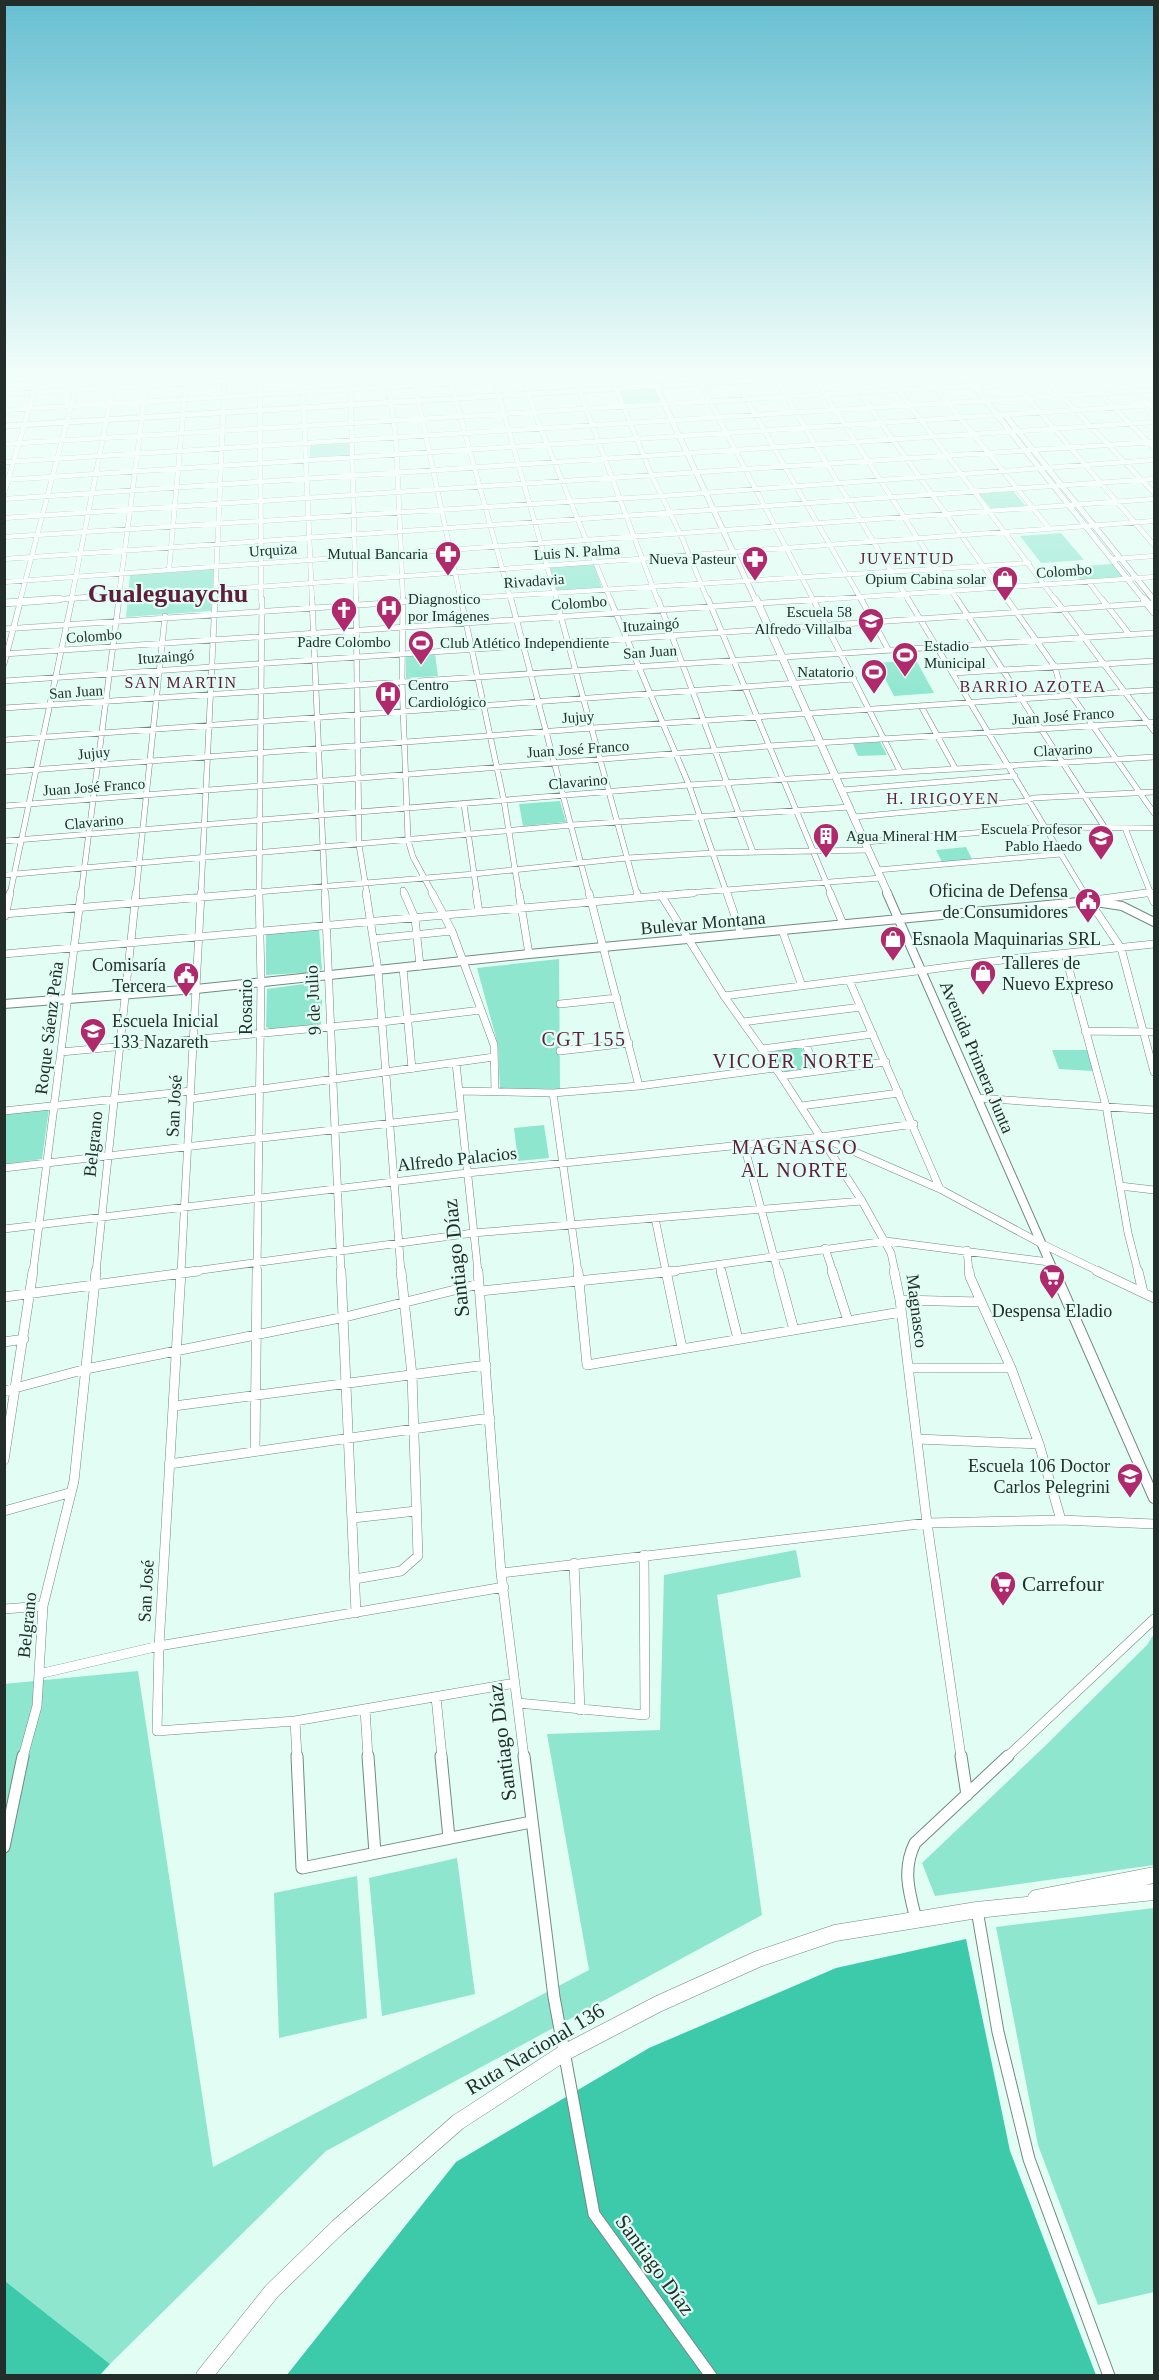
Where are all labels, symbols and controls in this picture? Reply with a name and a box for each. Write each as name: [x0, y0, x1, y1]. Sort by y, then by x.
pharmacy icon: Mutual Bancaria: [433, 539, 463, 577]
street label: Urquiza: [248, 540, 298, 560]
street label: Luis N. Palma: [533, 541, 621, 563]
pharmacy icon: Nueva Pasteur: [740, 544, 770, 582]
place label: Mutual Bancaria: [328, 546, 428, 562]
district label: JUVENTUD: [859, 550, 955, 567]
place label: Nueva Pasteur: [649, 551, 736, 567]
street label: Colombo: [1036, 561, 1092, 581]
shop icon: Opium Cabina solar: [990, 564, 1020, 602]
street label: Rivadavia: [503, 571, 565, 591]
place label: Opium Cabina solar: [865, 571, 986, 587]
district label: Gualeguaychu: [88, 579, 248, 608]
place label: Diagnostico por Imágenes: [408, 591, 489, 624]
hospital icon: Diagnostico por Imágenes: [374, 593, 404, 631]
street label: Colombo: [551, 593, 607, 613]
church icon: Padre Colombo: [329, 595, 359, 633]
place label: Escuela 58 Alfredo Villalba: [754, 604, 852, 637]
school or university icon: Escuela 58 Alfredo Villalba: [856, 606, 886, 644]
street label: Ituzaingó: [622, 615, 680, 635]
street label: Colombo: [66, 626, 122, 646]
sports icon: Club Atlético Independiente: [406, 628, 436, 666]
place label: Padre Colombo: [297, 634, 391, 650]
place label: Club Atlético Independiente: [440, 635, 609, 651]
place label: Estadio Municipal: [924, 638, 986, 671]
sports icon: Estadio Municipal: [890, 640, 920, 678]
street label: San Juan: [623, 642, 678, 662]
street label: Ituzaingó: [137, 647, 195, 667]
sports icon: Natatorio: [859, 657, 889, 695]
place label: Natatorio: [797, 664, 854, 680]
district label: SAN MARTIN: [124, 674, 238, 691]
place label: Centro Cardiológico: [408, 677, 486, 710]
district label: BARRIO AZOTEA: [959, 678, 1107, 695]
hospital icon: Centro Cardiológico: [373, 679, 403, 717]
street label: San Juan: [49, 682, 104, 702]
street label: Juan José Franco: [1011, 704, 1115, 728]
street label: Jujuy: [561, 708, 595, 726]
street label: Juan José Franco: [526, 737, 630, 761]
street label: Clavarino: [1033, 740, 1093, 760]
street label: Jujuy: [77, 744, 111, 762]
street label: Clavarino: [548, 771, 608, 793]
street label: Juan José Franco: [42, 775, 146, 799]
district label: H. IRIGOYEN: [886, 790, 1000, 807]
street label: Clavarino: [64, 811, 124, 833]
building icon: Agua Mineral HM: [811, 821, 841, 859]
place label: Escuela Profesor Pablo Haedo: [981, 821, 1082, 854]
school or university icon: Escuela Profesor Pablo Haedo: [1086, 823, 1116, 861]
place label: Agua Mineral HM: [846, 828, 958, 844]
place label: Oficina de Defensa de Consumidores: [929, 881, 1068, 922]
public building icon: Oficina de Defensa de Consumidores: [1073, 886, 1103, 924]
street label: Bulevar Montana: [640, 908, 766, 938]
shop icon: Esnaola Maquinarias SRL: [878, 924, 908, 962]
place label: Esnaola Maquinarias SRL: [912, 929, 1101, 949]
place label: Talleres de Nuevo Expreso: [1002, 953, 1113, 994]
place label: Comisaría Tercera: [92, 955, 166, 996]
shop icon: Talleres de Nuevo Expreso: [968, 958, 998, 996]
street label: Roque Sáenz Peña: [31, 960, 67, 1096]
public building icon: Comisaría Tercera: [171, 960, 201, 998]
street label: 9 de Julio: [301, 965, 325, 1035]
street label: Avenida Primera Junta: [936, 978, 1018, 1136]
street label: Rosario: [236, 979, 256, 1035]
place label: Escuela Inicial 133 Nazareth: [112, 1011, 218, 1052]
school or university icon: Escuela Inicial 133 Nazareth: [78, 1016, 108, 1054]
district label: CGT 155: [541, 1028, 627, 1050]
district label: VICOER NORTE: [713, 1050, 875, 1072]
street label: San José: [162, 1074, 186, 1138]
street label: Belgrano: [80, 1110, 106, 1178]
district label: MAGNASCO AL NORTE: [732, 1136, 858, 1181]
street label: Alfredo Palacios: [396, 1143, 518, 1175]
street label: Santiago Díaz: [438, 1198, 474, 1318]
supermarket icon: Despensa Eladio: [1037, 1262, 1067, 1300]
street label: Magnasco: [903, 1273, 931, 1349]
place label: Despensa Eladio: [992, 1301, 1112, 1321]
place label: Escuela 106 Doctor Carlos Pelegrini: [968, 1456, 1110, 1497]
school or university icon: Escuela 106 Doctor Carlos Pelegrini: [1115, 1461, 1145, 1499]
street label: San José: [134, 1559, 158, 1623]
supermarket icon: Carrefour: [988, 1569, 1018, 1607]
place label: Carrefour: [1022, 1572, 1104, 1596]
street label: Belgrano: [14, 1591, 40, 1659]
street label: Santiago Díaz: [483, 1682, 521, 1802]
street label: Ruta Nacional 136: [461, 1998, 609, 2100]
street label: Santiago Díaz: [610, 2210, 700, 2320]

